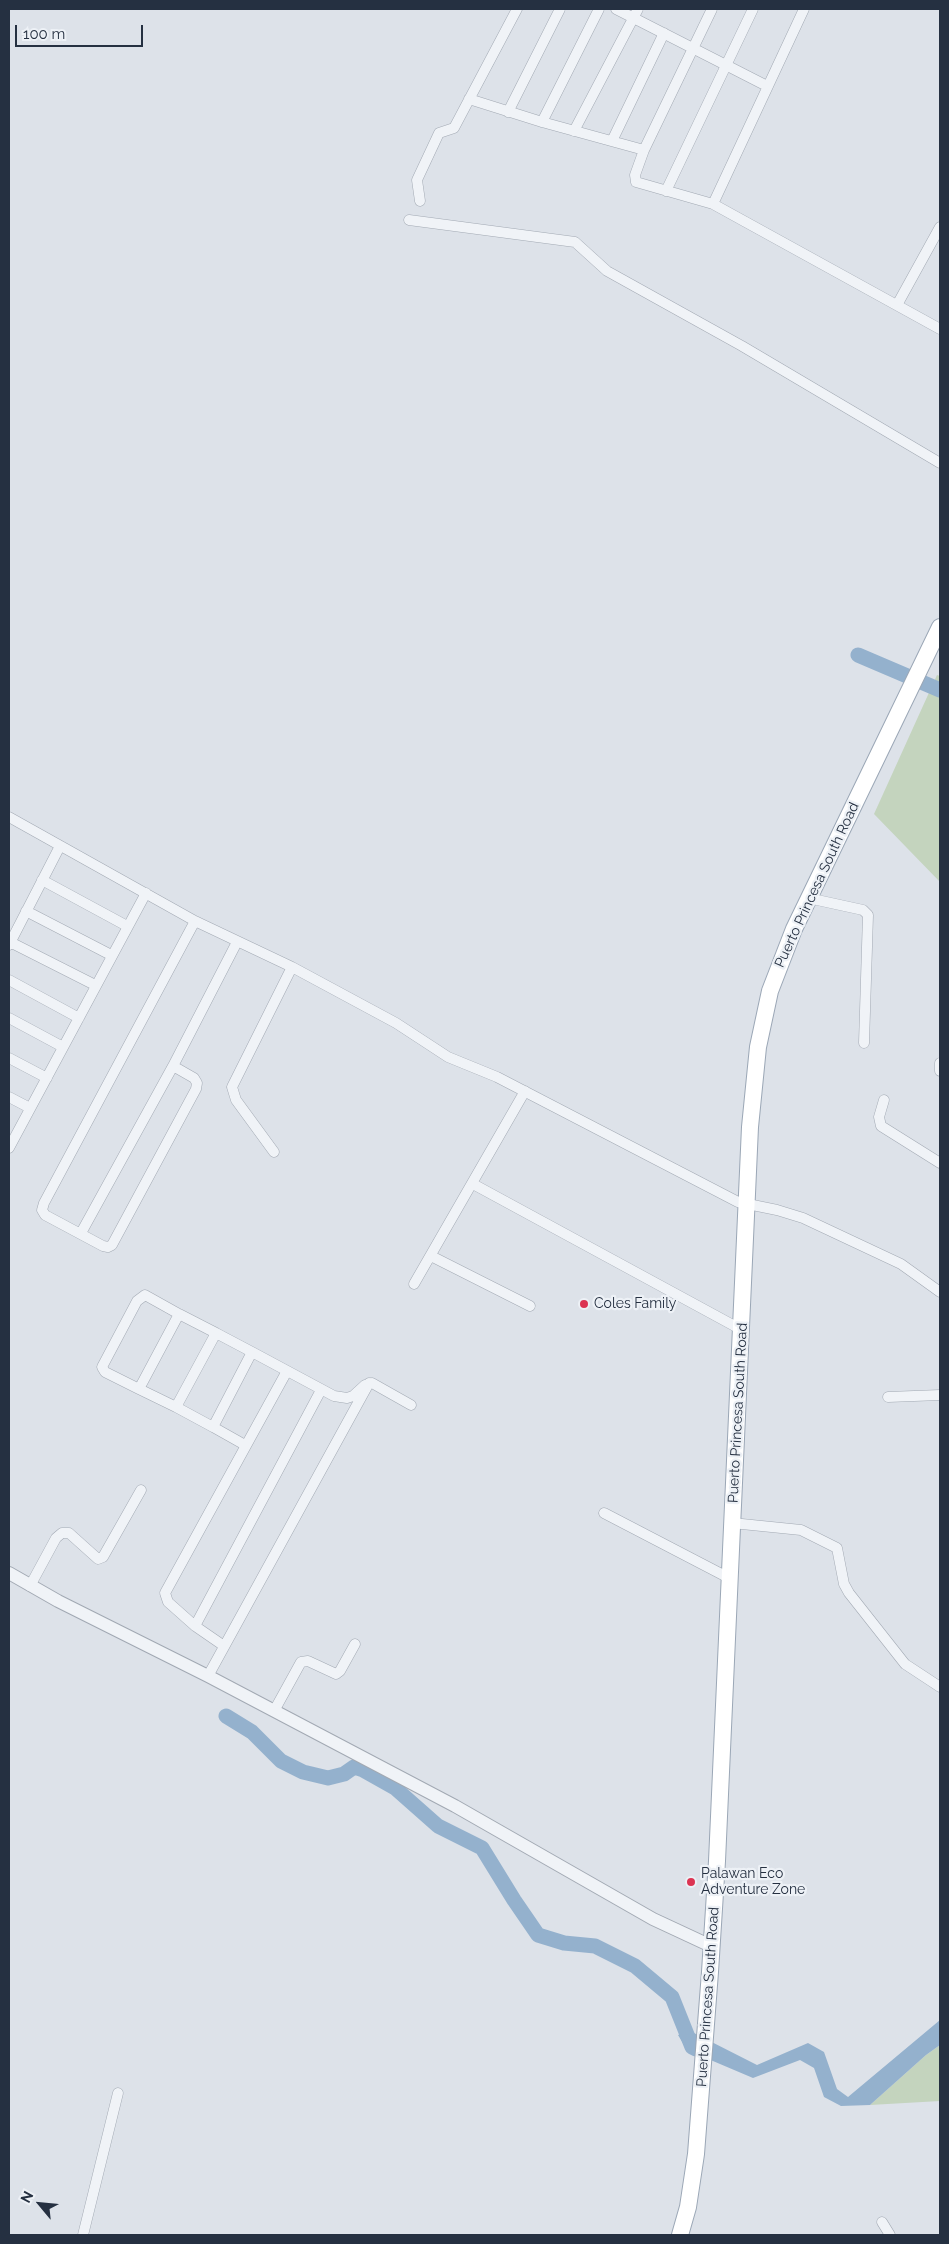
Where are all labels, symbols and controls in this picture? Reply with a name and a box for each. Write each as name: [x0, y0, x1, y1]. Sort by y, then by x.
scale bar: [18, 15, 145, 47]
text: 100 m: [23, 25, 65, 43]
street label: Puerto Princesa South Road: [771, 800, 863, 970]
place label: Coles Family: [594, 1296, 676, 1312]
marker: Coles Family: [578, 1298, 590, 1310]
street label: Puerto Princesa South Road: [725, 1322, 751, 1504]
place label: Palawan Eco Adventure Zone: [701, 1866, 805, 1898]
marker: Palawan Eco Adventure Zone: [685, 1876, 697, 1888]
street label: Puerto Princesa South Road: [693, 1906, 723, 2088]
north arrow: [15, 2179, 65, 2229]
text: N: [17, 2188, 36, 2205]

